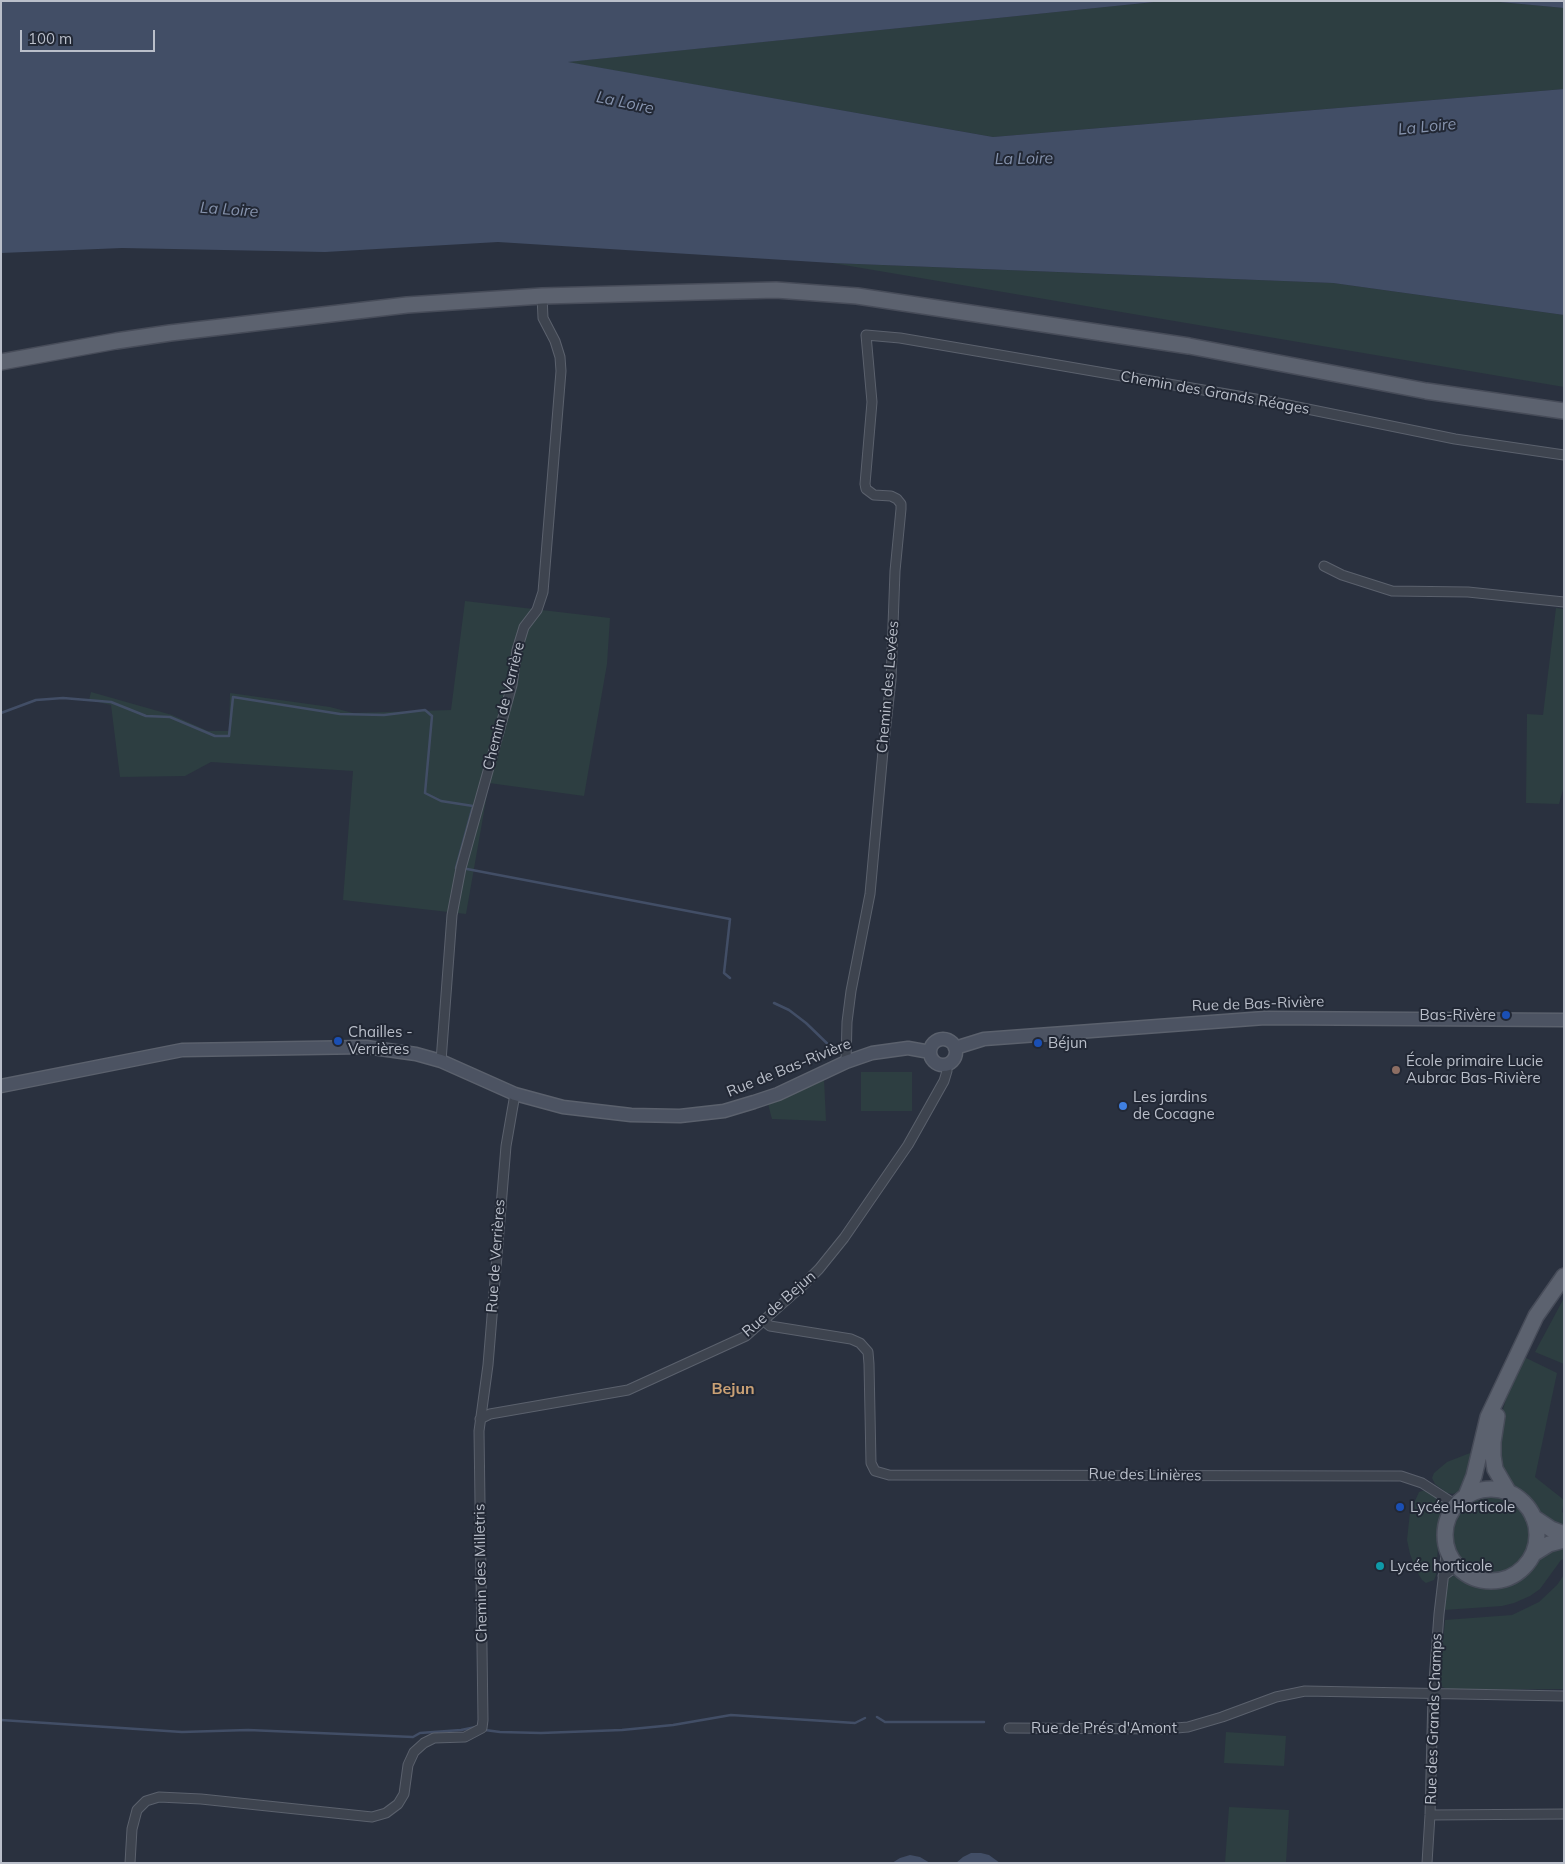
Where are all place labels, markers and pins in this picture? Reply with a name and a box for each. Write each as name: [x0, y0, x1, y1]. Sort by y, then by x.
place label: Bas-Rivère: [1419, 1006, 1496, 1024]
marker: Bas-Rivère: [1500, 1009, 1512, 1021]
place label: Chailles - Verrières: [348, 1023, 413, 1058]
place label: Béjun: [1048, 1034, 1087, 1052]
marker: Chailles - Verrières: [332, 1035, 344, 1047]
marker: Béjun: [1032, 1037, 1044, 1049]
place label: École primaire Lucie Aubrac Bas-Rivière: [1406, 1052, 1543, 1087]
marker: École primaire Lucie Aubrac Bas-Rivière: [1390, 1064, 1402, 1076]
place label: Les jardins de Cocagne: [1133, 1088, 1215, 1123]
marker: Les jardins de Cocagne: [1117, 1100, 1129, 1112]
place label: Lycée Horticole: [1410, 1498, 1515, 1516]
marker: Lycée Horticole: [1394, 1501, 1406, 1513]
place label: Lycée horticole: [1390, 1557, 1492, 1575]
marker: Lycée horticole: [1374, 1560, 1386, 1572]

